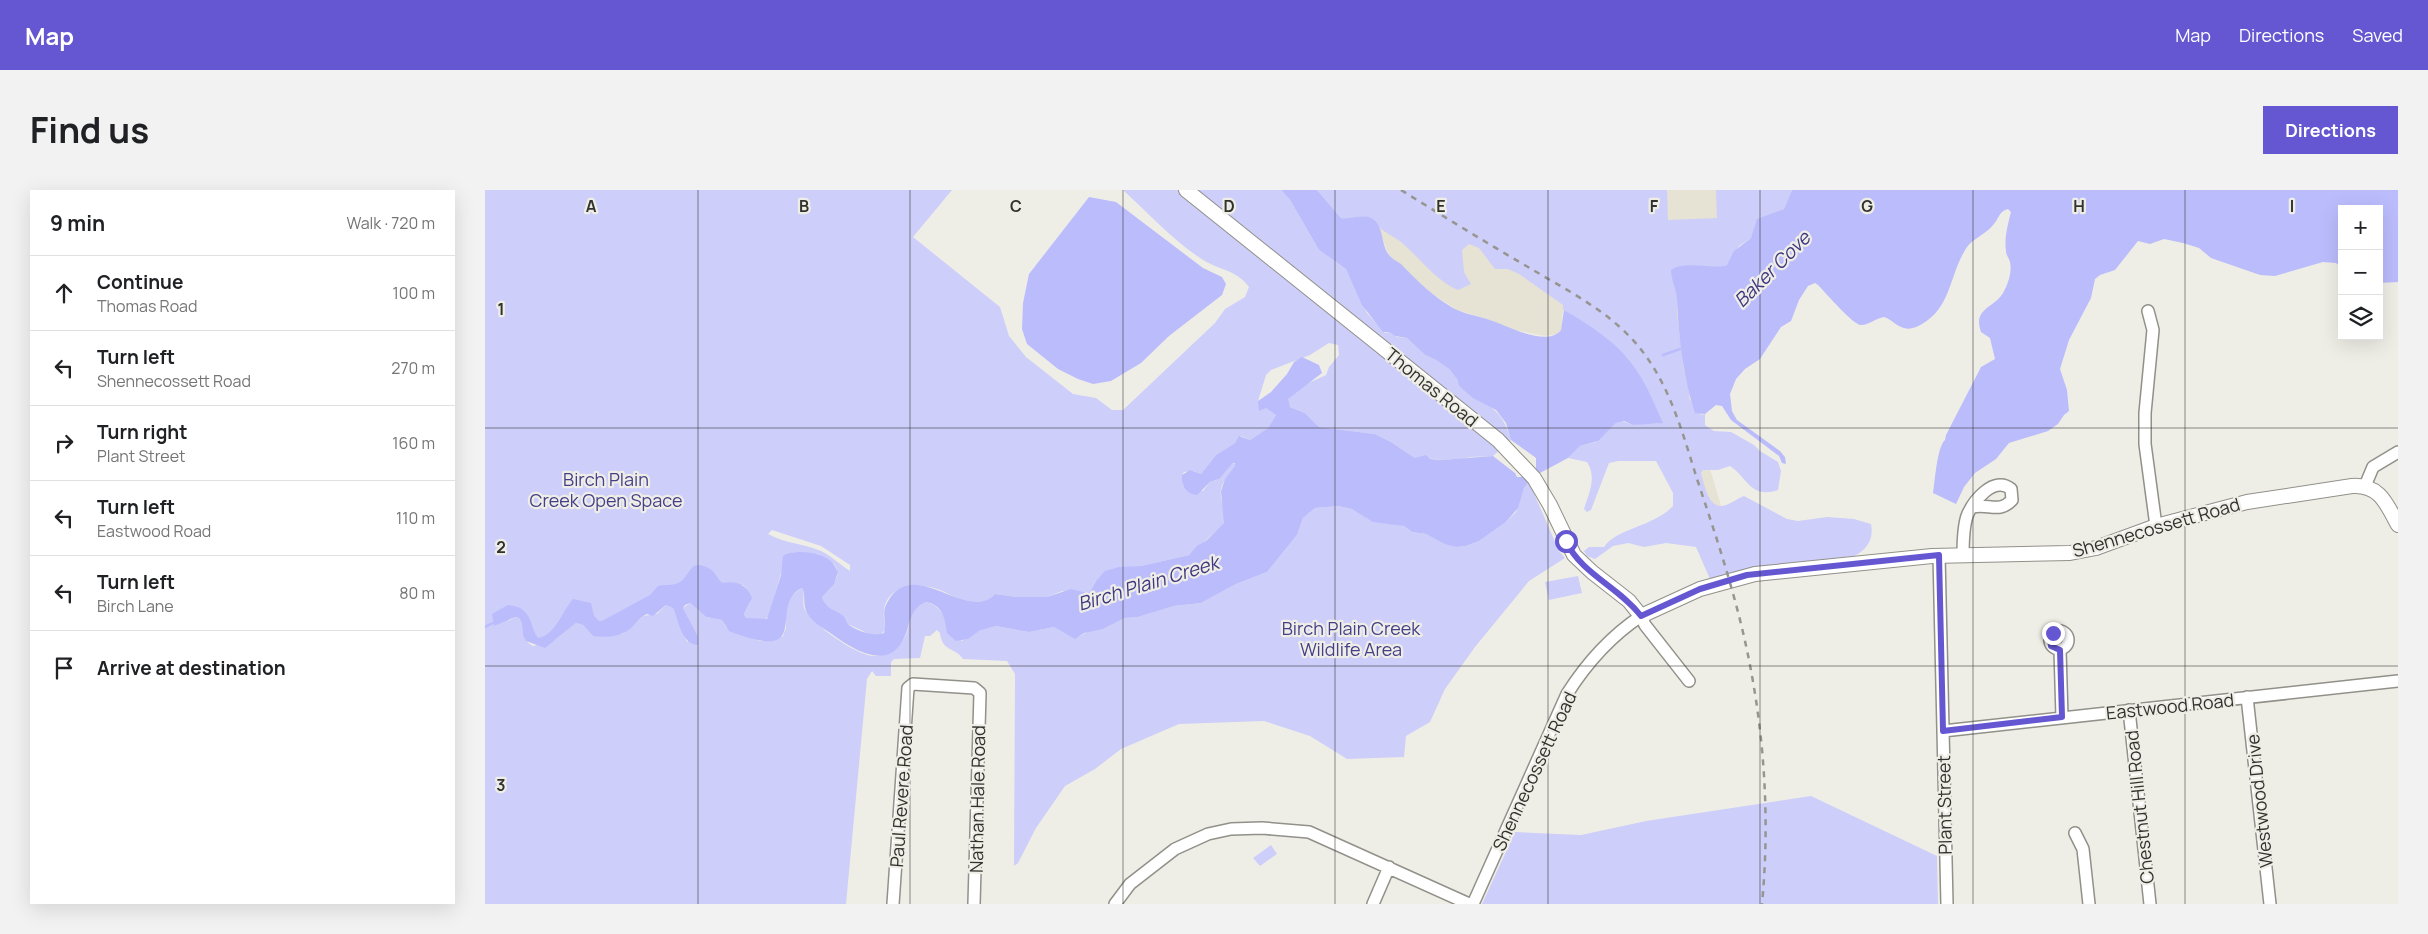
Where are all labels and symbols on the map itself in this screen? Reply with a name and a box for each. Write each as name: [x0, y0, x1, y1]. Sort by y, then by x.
text: A: [586, 195, 597, 217]
text: B: [799, 195, 809, 217]
text: C: [1010, 195, 1022, 217]
text: D: [1223, 195, 1235, 217]
text: E: [1436, 195, 1446, 217]
text: F: [1650, 195, 1659, 217]
text: G: [1861, 195, 1873, 217]
text: H: [2073, 195, 2085, 217]
text: I: [2290, 195, 2294, 217]
water label: Baker Cove: [1728, 224, 1817, 313]
text: 1: [497, 298, 505, 320]
street label: Thomas Road: [1381, 342, 1483, 432]
park label: Birch Plain Creek Open Space: [530, 467, 682, 512]
street label: Shennecossett Road: [2069, 492, 2243, 562]
route start: [1555, 530, 1578, 553]
text: 2: [496, 536, 506, 558]
water label: Birch Plain Creek: [1074, 548, 1224, 617]
park label: Birch Plain Creek Wildlife Area: [1282, 616, 1421, 661]
route end: [2042, 622, 2065, 645]
street label: Shennecossett Road: [1487, 687, 1581, 855]
street label: Eastwood Road: [2105, 687, 2235, 725]
street label: Paul Revere Road: [884, 724, 918, 868]
street label: Nathan Hale Road: [964, 725, 990, 873]
street label: Chestnut Hill Road: [2119, 729, 2159, 885]
street label: Westwood Drive: [2240, 733, 2278, 869]
street label: Plant Street: [1931, 755, 1957, 855]
text: 3: [496, 774, 506, 796]

